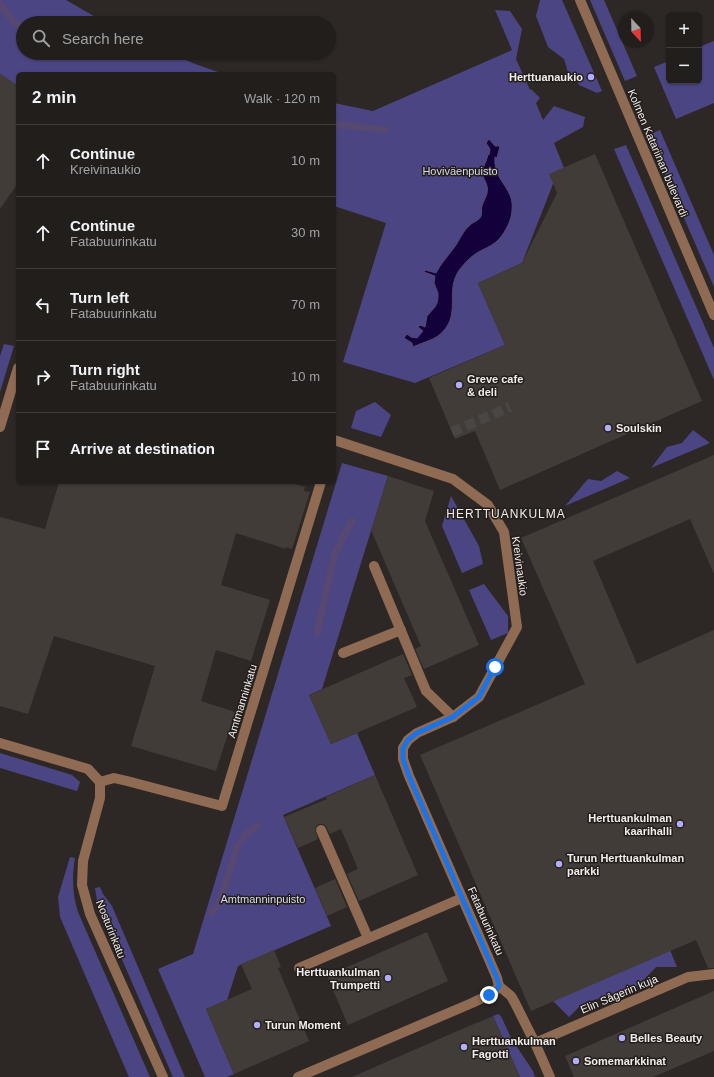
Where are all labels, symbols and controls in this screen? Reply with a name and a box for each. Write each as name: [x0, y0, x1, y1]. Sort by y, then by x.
north arrow: [618, 12, 654, 48]
map controls: [666, 12, 702, 84]
button: +: [666, 12, 702, 48]
search box: [16, 16, 336, 60]
icon: search: [30, 27, 52, 49]
text: Search here: [62, 30, 144, 47]
button: −: [666, 48, 702, 84]
place label: Herttuanaukio: [509, 71, 583, 83]
marker: Herttuanaukio: [586, 72, 596, 82]
street label: Kolmen Katariinan bulevardi: [626, 87, 690, 219]
text: 2 min: [32, 88, 76, 107]
text: Walk · 120 m: [244, 91, 320, 106]
text: Continue: [70, 145, 135, 162]
icon: ahead: [32, 150, 54, 172]
text: 10 m: [291, 153, 320, 168]
text: Kreivinaukio: [70, 162, 141, 177]
park label: Hoviväenpuisto: [422, 165, 498, 177]
text: Continue: [70, 217, 135, 234]
icon: ahead: [32, 222, 54, 244]
text: 30 m: [291, 225, 320, 240]
text: Fatabuurinkatu: [70, 234, 157, 249]
text: Turn left: [70, 289, 129, 306]
icon: left: [32, 294, 54, 316]
text: 70 m: [291, 297, 320, 312]
text: Fatabuurinkatu: [70, 306, 157, 321]
text: Turn right: [70, 361, 140, 378]
icon: right: [32, 366, 54, 388]
text: 10 m: [291, 369, 320, 384]
place label: Greve cafe & deli: [467, 373, 523, 398]
text: Fatabuurinkatu: [70, 378, 157, 393]
marker: Greve cafe & deli: [454, 380, 464, 390]
place label: Soulskin: [616, 422, 662, 434]
marker: Soulskin: [603, 423, 613, 433]
icon: arrive: [32, 438, 54, 460]
text: Arrive at destination: [70, 440, 215, 457]
district label: HERTTUANKULMA: [446, 507, 566, 521]
street label: Kreivinaukio: [510, 535, 530, 597]
route start: [486, 658, 504, 676]
street label: Amtmanninkatu: [225, 663, 259, 739]
place label: Herttuankulman kaarihalli: [588, 812, 672, 837]
marker: Herttuankulman kaarihalli: [675, 819, 685, 829]
place label: Turun Herttuankulman parkki: [567, 852, 684, 877]
marker: Turun Herttuankulman parkki: [554, 859, 564, 869]
street label: Fatabuurinkatu: [466, 885, 506, 957]
park label: Amtmanninpuisto: [221, 893, 306, 905]
street label: Nosturinkatu: [94, 898, 128, 960]
place label: Herttuankulman Trumpetti: [296, 966, 380, 991]
street label: Elin Sågerin kuja: [579, 972, 660, 1016]
marker: Herttuankulman Trumpetti: [383, 973, 393, 983]
route end: [480, 986, 498, 1004]
place label: Turun Moment: [265, 1019, 341, 1031]
marker: Turun Moment: [252, 1020, 262, 1030]
place label: Belles Beauty: [630, 1032, 703, 1044]
marker: Belles Beauty: [617, 1033, 627, 1043]
place label: Herttuankulman Fagotti: [472, 1035, 556, 1060]
marker: Herttuankulman Fagotti: [459, 1042, 469, 1052]
place label: Somemarkkinat: [584, 1055, 666, 1067]
marker: Somemarkkinat: [571, 1056, 581, 1066]

